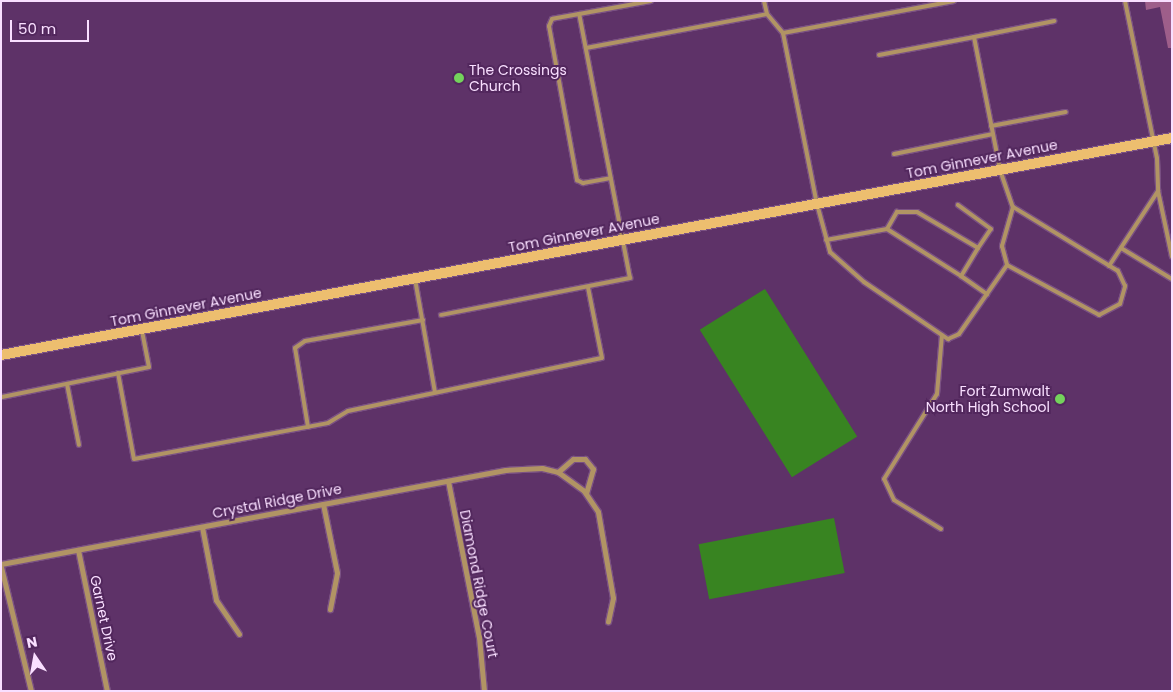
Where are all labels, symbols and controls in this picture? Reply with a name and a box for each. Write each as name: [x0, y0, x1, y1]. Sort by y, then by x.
scale bar: [12, 10, 91, 42]
text: 50 m: [18, 18, 56, 39]
place label: The Crossings Church: [469, 62, 567, 94]
marker: The Crossings Church: [453, 72, 465, 84]
street label: Tom Ginnever Avenue: [905, 136, 1059, 182]
street label: Tom Ginnever Avenue: [507, 210, 661, 256]
street label: Tom Ginnever Avenue: [109, 284, 263, 330]
place label: Fort Zumwalt North High School: [926, 383, 1050, 416]
marker: Fort Zumwalt North High School: [1054, 393, 1066, 405]
street label: Crystal Ridge Drive: [211, 480, 343, 522]
street label: Diamond Ridge Court: [456, 508, 502, 660]
street label: Garnet Drive: [87, 574, 121, 662]
text: N: [25, 631, 39, 653]
north arrow: [10, 632, 60, 682]

